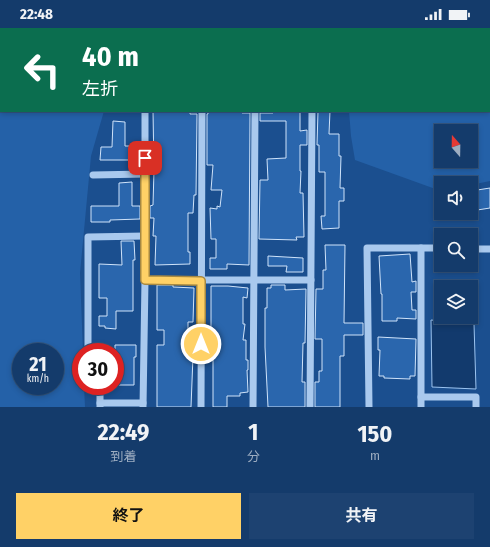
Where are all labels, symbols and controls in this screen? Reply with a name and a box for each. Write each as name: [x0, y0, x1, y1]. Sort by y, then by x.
text: 22:48: [20, 5, 53, 23]
text: 40 m: [82, 40, 139, 73]
icon: left: [16, 44, 68, 96]
text: 左折: [82, 78, 118, 100]
north arrow: [434, 124, 478, 168]
map controls: [434, 124, 478, 324]
pin: [128, 141, 162, 175]
icon: arrive: [134, 147, 156, 169]
button: sound: [434, 176, 478, 220]
button: search: [434, 228, 478, 272]
button: layers: [434, 280, 478, 324]
position arrow: [180, 323, 222, 365]
speed limit sign: 30: [72, 343, 124, 395]
text: 21: [29, 352, 47, 376]
text: km/h: [27, 373, 49, 385]
text: 22:49: [98, 418, 149, 446]
text: 1: [248, 418, 259, 446]
text: 150: [357, 420, 392, 448]
text: m: [370, 448, 380, 463]
text: 到着: [110, 449, 136, 464]
text: 分: [247, 449, 260, 464]
button: 終了: [16, 493, 241, 539]
button: 共有: [249, 493, 474, 539]

